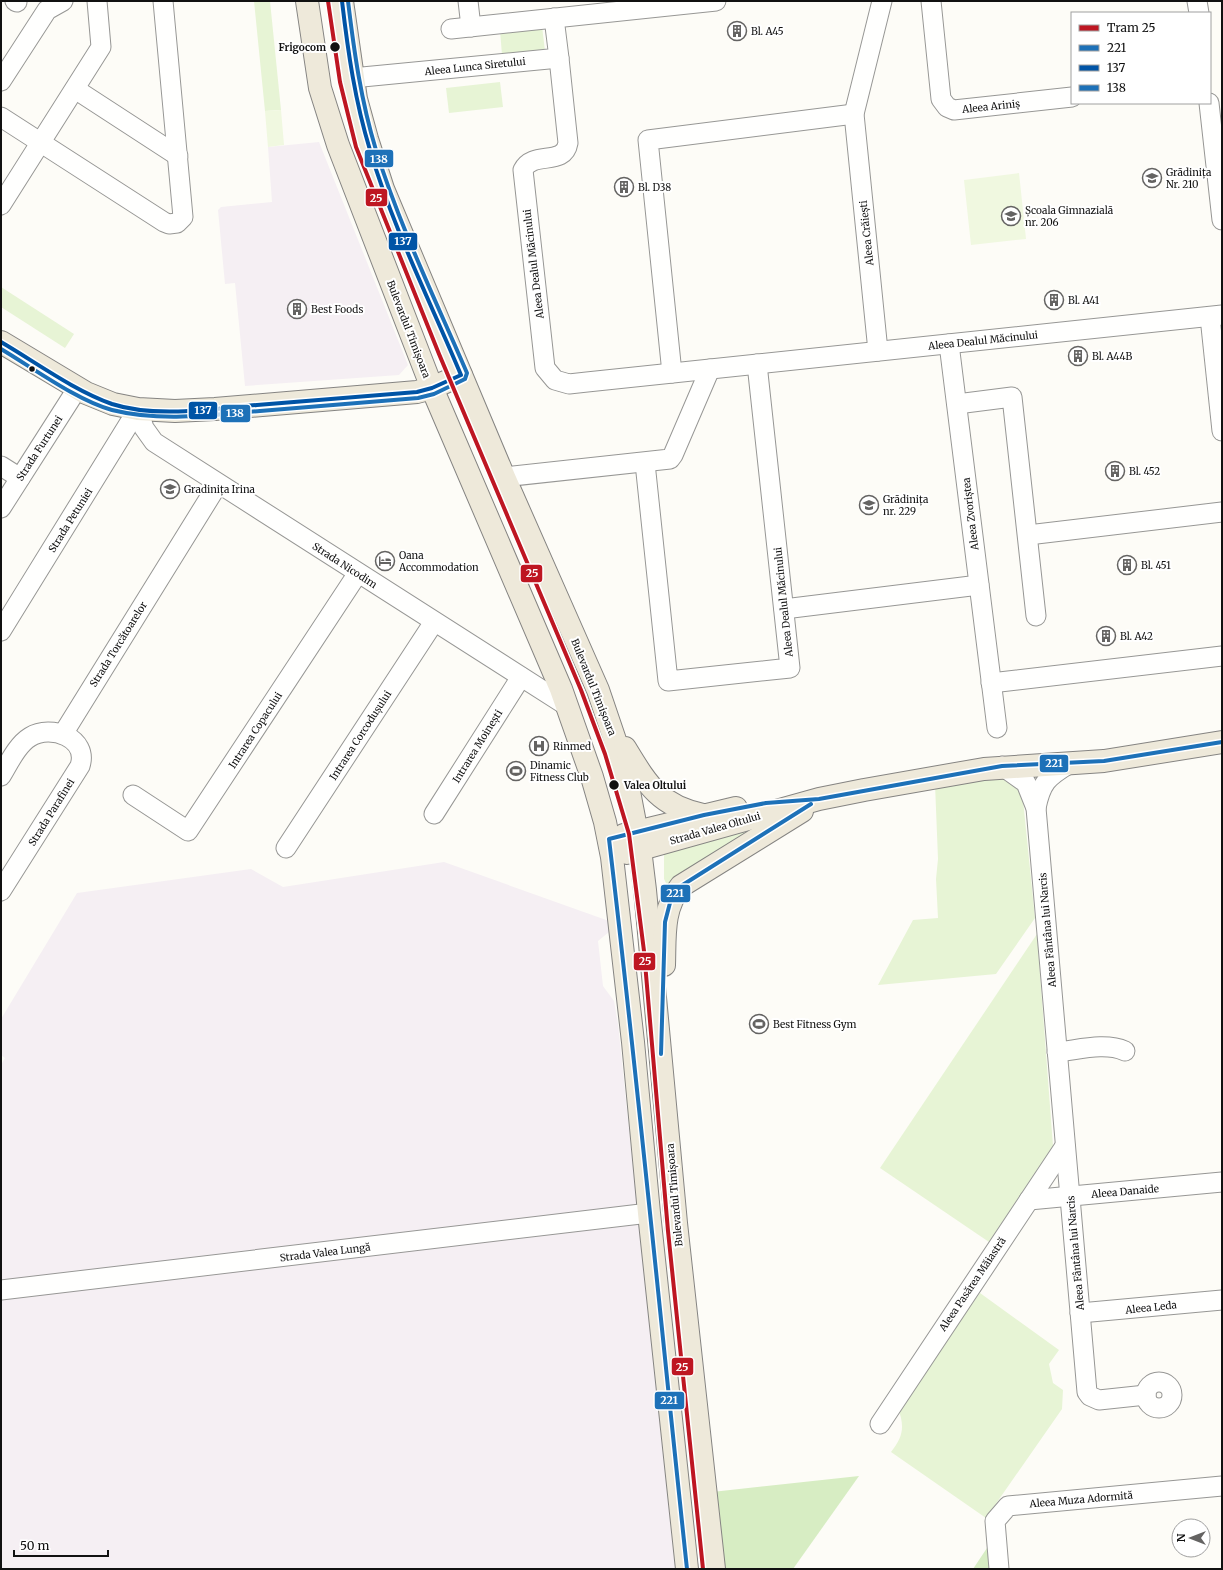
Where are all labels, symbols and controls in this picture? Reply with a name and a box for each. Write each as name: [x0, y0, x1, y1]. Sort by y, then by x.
legend: [1071, 12, 1211, 104]
building icon: Bl. A45: [726, 20, 748, 42]
text: Tram 25: [1107, 20, 1155, 35]
place label: Bl. A45: [751, 25, 784, 38]
marker: Frigocom: [328, 40, 342, 54]
text: 221: [1107, 40, 1127, 55]
place label: Frigocom: [279, 41, 326, 54]
street label: Aleea Lunca Siretului: [423, 55, 526, 78]
text: 137: [1107, 60, 1126, 75]
text: 138: [1107, 80, 1126, 95]
street label: Aleea Ariniș: [960, 97, 1021, 116]
line badge: 138: [364, 149, 394, 168]
text: 138: [370, 152, 388, 166]
place label: Grădinița Nr. 210: [1166, 166, 1212, 191]
school or university icon: Grădinița Nr. 210: [1141, 167, 1163, 189]
building icon: Bl. D38: [613, 176, 635, 198]
place label: Bl. D38: [638, 181, 671, 194]
line badge: 25: [365, 188, 388, 207]
text: 25: [370, 191, 382, 205]
street label: Aleea Crăiești: [857, 200, 876, 267]
place label: Școala Gimnazială nr. 206: [1025, 204, 1114, 229]
school or university icon: Școala Gimnazială nr. 206: [1000, 205, 1022, 227]
street label: Aleea Dealul Măcinului: [520, 208, 547, 321]
line badge: 137: [388, 232, 418, 251]
text: 137: [394, 234, 412, 248]
street label: Bulevardul Timișoara: [384, 278, 433, 380]
building icon: Bl. A41: [1043, 289, 1065, 311]
place label: Bl. A41: [1068, 294, 1100, 307]
building icon: Best Foods: [286, 298, 308, 320]
place label: Best Foods: [311, 303, 363, 316]
street label: Aleea Dealul Măcinului: [926, 328, 1039, 353]
building icon: Bl. A44B: [1067, 345, 1089, 367]
place label: Bl. A44B: [1092, 350, 1132, 363]
unlabelled marker: [27, 364, 37, 374]
line badge: 137: [188, 401, 218, 420]
text: 137: [194, 403, 212, 417]
line badge: 138: [220, 404, 251, 423]
text: 138: [226, 406, 244, 420]
street label: Strada Furtunei: [13, 413, 65, 483]
building icon: Bl. 452: [1104, 460, 1126, 482]
place label: Bl. 452: [1129, 465, 1160, 478]
street label: Aleea Zvoriștea: [960, 476, 982, 552]
school or university icon: Gradinița Irina: [159, 478, 181, 500]
place label: Gradinița Irina: [184, 483, 256, 496]
street label: Strada Petuniei: [45, 486, 95, 555]
place label: Grădinița nr. 229: [883, 493, 929, 518]
school or university icon: Grădinița nr. 229: [858, 494, 880, 516]
street label: Strada Nicodim: [310, 540, 380, 591]
street label: Aleea Dealul Măcinului: [771, 546, 796, 659]
place label: Oana Accommodation: [398, 549, 479, 574]
hotel icon: Oana Accommodation: [374, 550, 396, 572]
building icon: Bl. 451: [1116, 554, 1138, 576]
place label: Bl. 451: [1141, 559, 1171, 572]
line badge: 25: [520, 564, 543, 583]
text: 25: [526, 566, 538, 580]
street label: Strada Torcătoarelor: [87, 599, 150, 689]
building icon: Bl. A42: [1095, 625, 1117, 647]
place label: Bl. A42: [1120, 630, 1153, 643]
street label: Bulevardul Timișoara: [568, 637, 619, 738]
street label: Intrarea Corcodușului: [327, 688, 394, 783]
street label: Intrarea Copacului: [226, 690, 285, 771]
street label: Intrarea Moinești: [450, 707, 505, 785]
hospital icon: Rinmed: [528, 735, 550, 757]
place label: Rinmed: [553, 740, 591, 753]
line badge: 221: [1039, 754, 1069, 773]
text: 221: [1045, 756, 1063, 770]
place label: Dinamic Fitness Club: [530, 759, 589, 784]
sports icon: Dinamic Fitness Club: [505, 760, 527, 782]
street label: Strada Parafinei: [25, 776, 77, 848]
marker: Valea Oltului: [607, 778, 621, 792]
place label: Valea Oltului: [623, 779, 687, 792]
street label: Strada Valea Oltului: [668, 809, 762, 848]
street label: Aleea Fântâna lui Narcis: [1036, 872, 1059, 989]
line badge: 221: [660, 884, 691, 903]
text: 221: [666, 886, 684, 900]
line badge: 25: [633, 952, 656, 971]
text: 25: [639, 954, 651, 968]
sports icon: Best Fitness Gym: [748, 1013, 770, 1035]
place label: Best Fitness Gym: [773, 1018, 857, 1031]
street label: Bulevardul Timișoara: [663, 1142, 685, 1247]
street label: Aleea Danaide: [1090, 1182, 1160, 1201]
street label: Aleea Fântâna lui Narcis: [1064, 1195, 1087, 1312]
street label: Aleea Pasărea Măiastră: [936, 1234, 1009, 1335]
street label: Strada Valea Lungă: [279, 1240, 372, 1265]
street label: Aleea Leda: [1124, 1298, 1178, 1317]
line badge: 25: [671, 1357, 694, 1376]
text: 25: [676, 1360, 688, 1374]
line badge: 221: [654, 1391, 685, 1410]
text: 221: [660, 1393, 678, 1407]
street label: Aleea Muza Adormită: [1028, 1488, 1134, 1511]
north arrow: [1171, 1518, 1211, 1558]
scale bar: [14, 1532, 108, 1558]
text: N: [1174, 1533, 1188, 1542]
text: 50 m: [20, 1538, 49, 1553]

